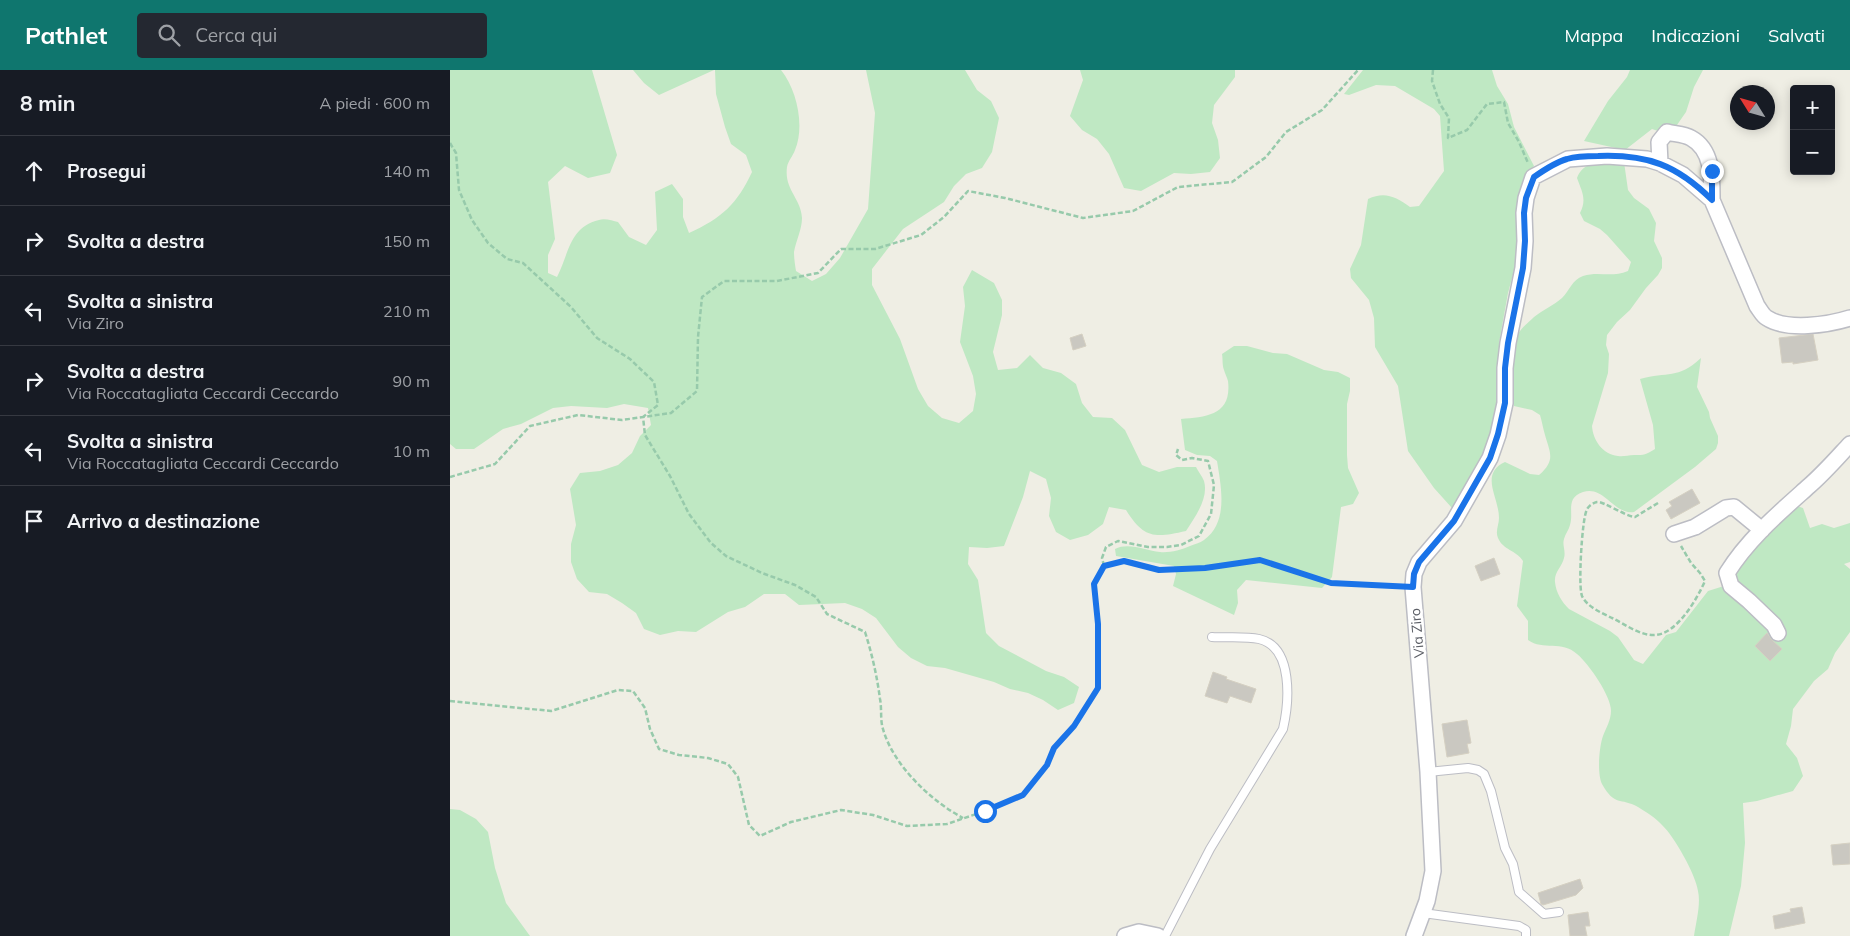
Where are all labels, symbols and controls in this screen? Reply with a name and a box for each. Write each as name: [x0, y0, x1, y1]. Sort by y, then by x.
search box: [137, 13, 487, 58]
text: Pathlet: [25, 20, 107, 50]
icon: search: [155, 21, 183, 49]
text: Cerca qui: [195, 23, 277, 47]
text: Mappa: [1565, 24, 1623, 47]
text: Indicazioni: [1651, 24, 1740, 47]
text: Salvati: [1768, 24, 1825, 47]
north arrow: [1730, 85, 1775, 130]
map controls: [1790, 85, 1835, 175]
button: +: [1790, 85, 1835, 130]
text: 8 min: [20, 90, 75, 116]
text: A piedi · 600 m: [319, 93, 430, 113]
button: −: [1790, 130, 1835, 175]
icon: ahead: [20, 157, 48, 185]
text: Prosegui: [67, 159, 146, 183]
route end: [1701, 160, 1724, 183]
text: 140 m: [383, 161, 430, 181]
icon: right: [20, 227, 48, 255]
text: Svolta a destra: [67, 229, 205, 253]
text: 150 m: [383, 231, 430, 251]
text: Svolta a sinistra: [67, 289, 213, 313]
icon: left: [20, 297, 48, 325]
text: 210 m: [383, 301, 430, 321]
text: Via Ziro: [67, 313, 124, 333]
text: Svolta a destra: [67, 359, 205, 383]
icon: right: [20, 367, 48, 395]
text: 90 m: [393, 371, 430, 391]
text: Via Roccatagliata Ceccardi Ceccardo: [67, 383, 339, 403]
text: Svolta a sinistra: [67, 429, 213, 453]
icon: left: [20, 437, 48, 465]
text: 10 m: [393, 441, 430, 461]
text: Via Roccatagliata Ceccardi Ceccardo: [67, 453, 339, 473]
icon: arrive: [20, 507, 48, 535]
text: Arrivo a destinazione: [67, 509, 260, 533]
street label: Via Ziro: [1406, 607, 1428, 659]
route start: [974, 800, 997, 823]

